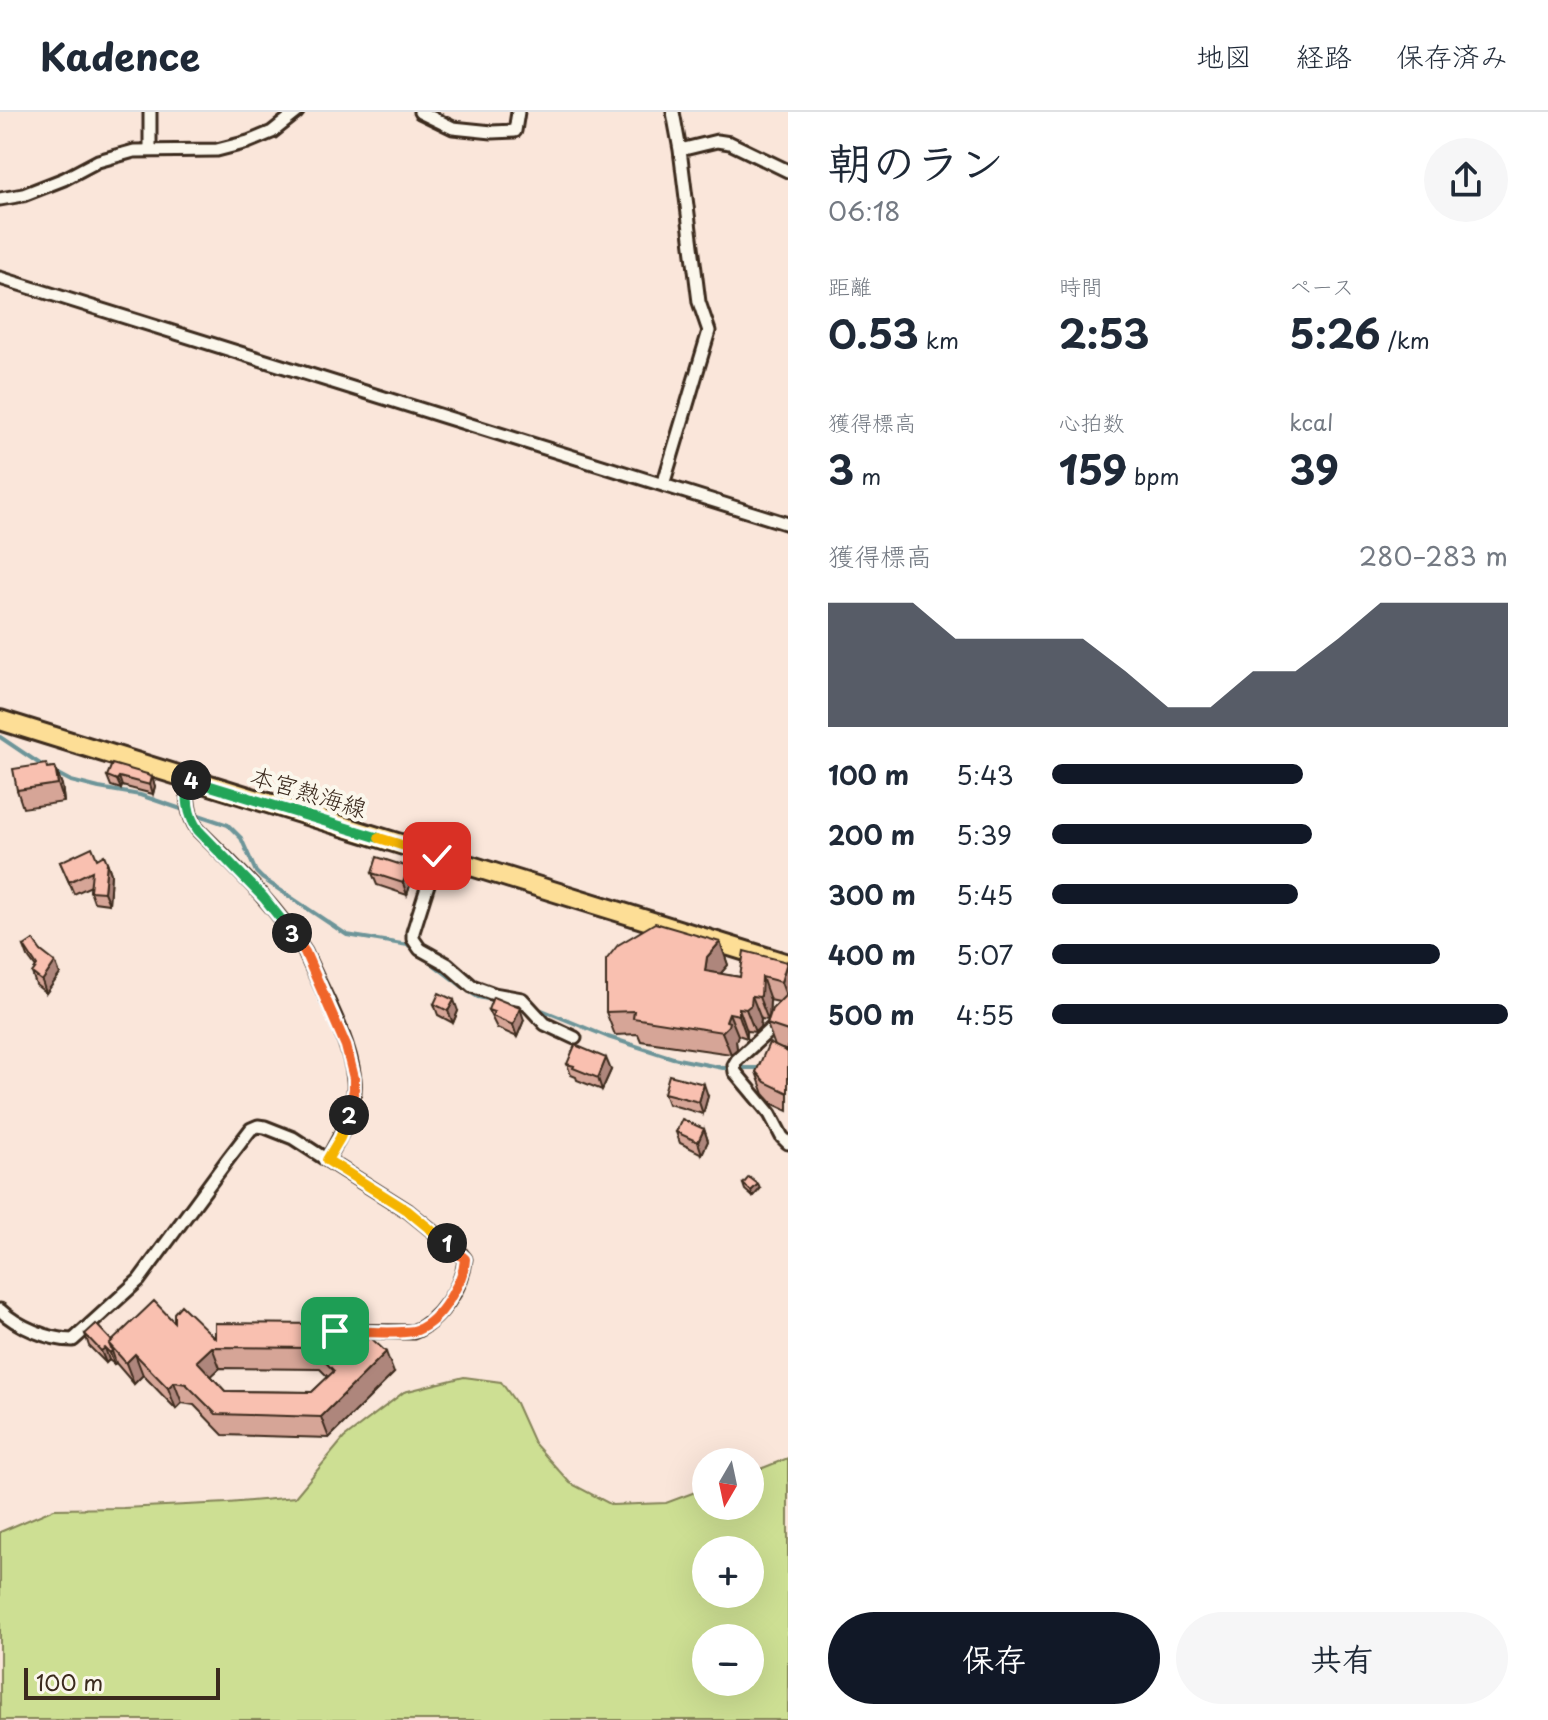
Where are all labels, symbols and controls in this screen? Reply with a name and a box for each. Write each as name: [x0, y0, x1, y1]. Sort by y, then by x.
text: Kadence: [40, 27, 200, 84]
text: 地図: [1196, 34, 1252, 77]
text: 経路: [1296, 34, 1352, 77]
text: 保存済み: [1396, 34, 1508, 77]
text: 朝のラン: [828, 128, 1004, 194]
button: share: [1424, 138, 1508, 222]
text: 06:18: [828, 191, 901, 230]
text: 距離: [828, 269, 872, 302]
text: 時間: [1059, 269, 1103, 302]
text: ペース: [1289, 269, 1354, 302]
text: 0.53: [828, 302, 919, 363]
text: 2:53: [1059, 302, 1149, 363]
text: 5:26: [1289, 302, 1381, 363]
text: km: [919, 323, 959, 356]
text: /km: [1381, 323, 1430, 356]
text: 獲得標高: [828, 405, 916, 438]
text: 心拍数: [1059, 405, 1125, 438]
text: kcal: [1289, 405, 1333, 438]
text: 3: [828, 438, 854, 499]
text: 159: [1059, 438, 1127, 499]
text: 39: [1289, 438, 1339, 499]
text: m: [854, 459, 881, 492]
text: bpm: [1127, 459, 1180, 492]
text: 獲得標高: [828, 536, 932, 575]
text: 280–283 m: [1359, 536, 1508, 575]
text: 100 m: [828, 755, 909, 794]
text: 5:43: [956, 755, 1014, 794]
street label: 本宮熱海線: [246, 756, 372, 826]
pin: 4: [171, 760, 211, 800]
text: 4: [184, 763, 198, 796]
text: 200 m: [828, 815, 915, 854]
text: 5:39: [956, 815, 1012, 854]
pin: [403, 822, 471, 890]
icon: check: [415, 834, 459, 878]
text: 300 m: [828, 875, 916, 914]
text: 5:45: [956, 875, 1013, 914]
pin: 3: [272, 913, 312, 953]
text: 3: [285, 916, 299, 949]
text: 400 m: [828, 935, 916, 974]
text: 5:07: [956, 935, 1013, 974]
text: 500 m: [828, 995, 914, 1034]
text: 4:55: [956, 995, 1014, 1034]
pin: 2: [329, 1095, 369, 1135]
text: 2: [341, 1098, 357, 1131]
pin: 1: [427, 1223, 467, 1263]
text: 1: [442, 1226, 452, 1259]
pin: [301, 1297, 369, 1365]
icon: arrive: [313, 1309, 357, 1353]
north arrow: [692, 1448, 764, 1520]
map controls: [692, 1448, 764, 1696]
button: +: [692, 1536, 764, 1608]
button: 保存: [828, 1612, 1160, 1704]
button: 共有: [1176, 1612, 1508, 1704]
button: −: [692, 1624, 764, 1696]
scale bar: [24, 1664, 220, 1700]
text: 100 m: [36, 1665, 103, 1698]

